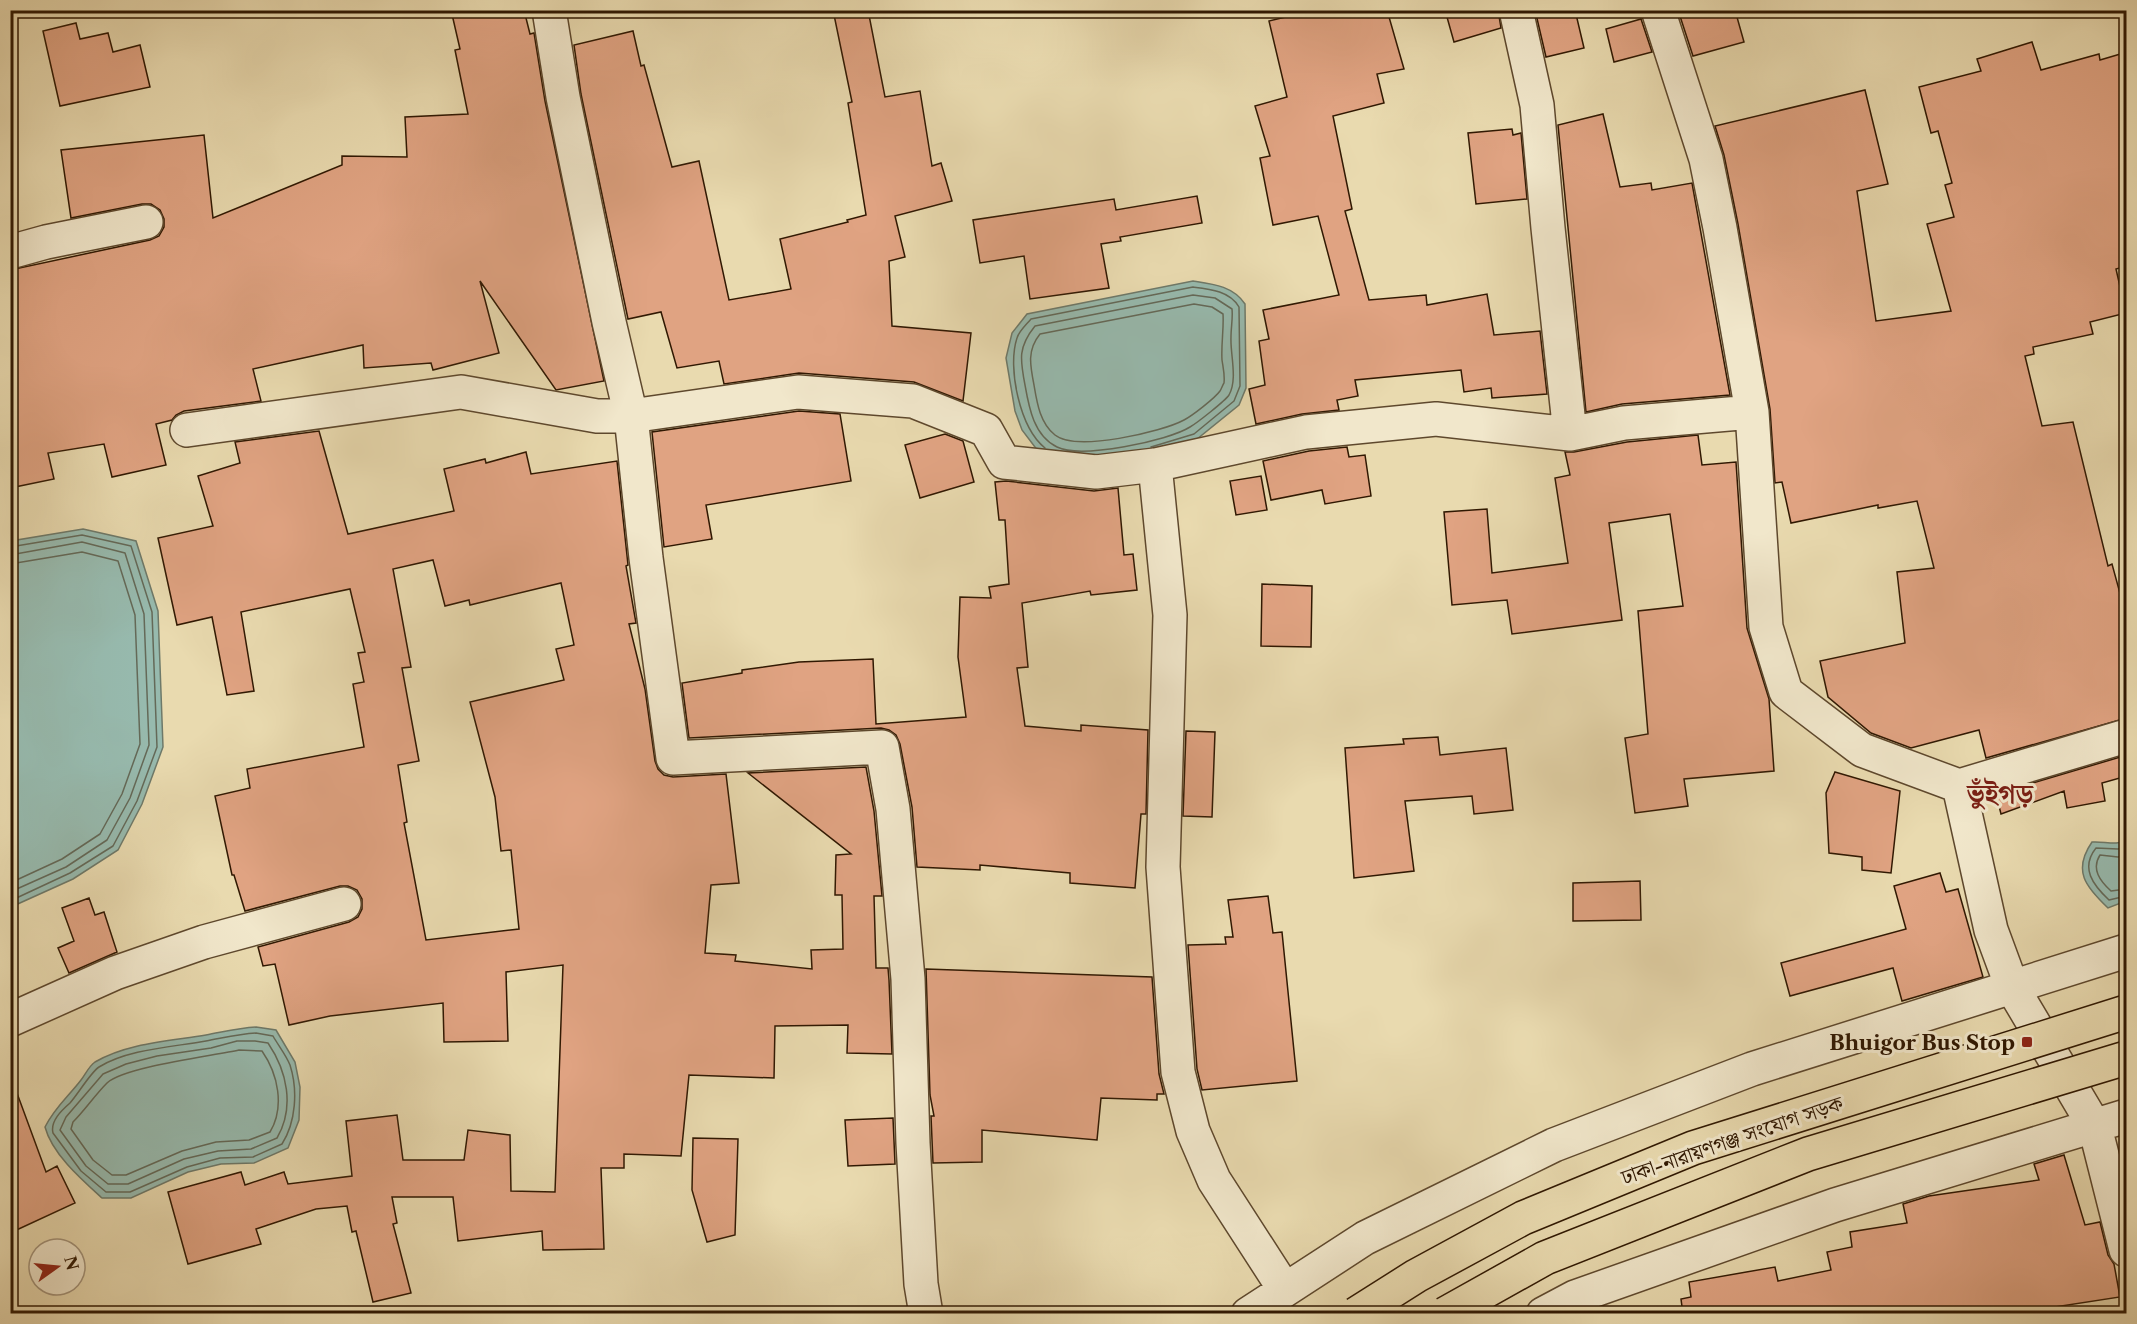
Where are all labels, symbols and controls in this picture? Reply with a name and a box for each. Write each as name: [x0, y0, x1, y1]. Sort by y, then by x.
district label: ভুঁইগড়: [1966, 777, 2035, 810]
place label: Bhuigor Bus Stop: [1829, 1030, 2015, 1055]
marker: Bhuigor Bus Stop: [2020, 1035, 2034, 1049]
street label: ঢাকা-নারায়ণগঞ্জ সংযোগ সড়ক: [1617, 1090, 1847, 1190]
north arrow: [27, 1237, 87, 1297]
text: N: [60, 1254, 83, 1273]

